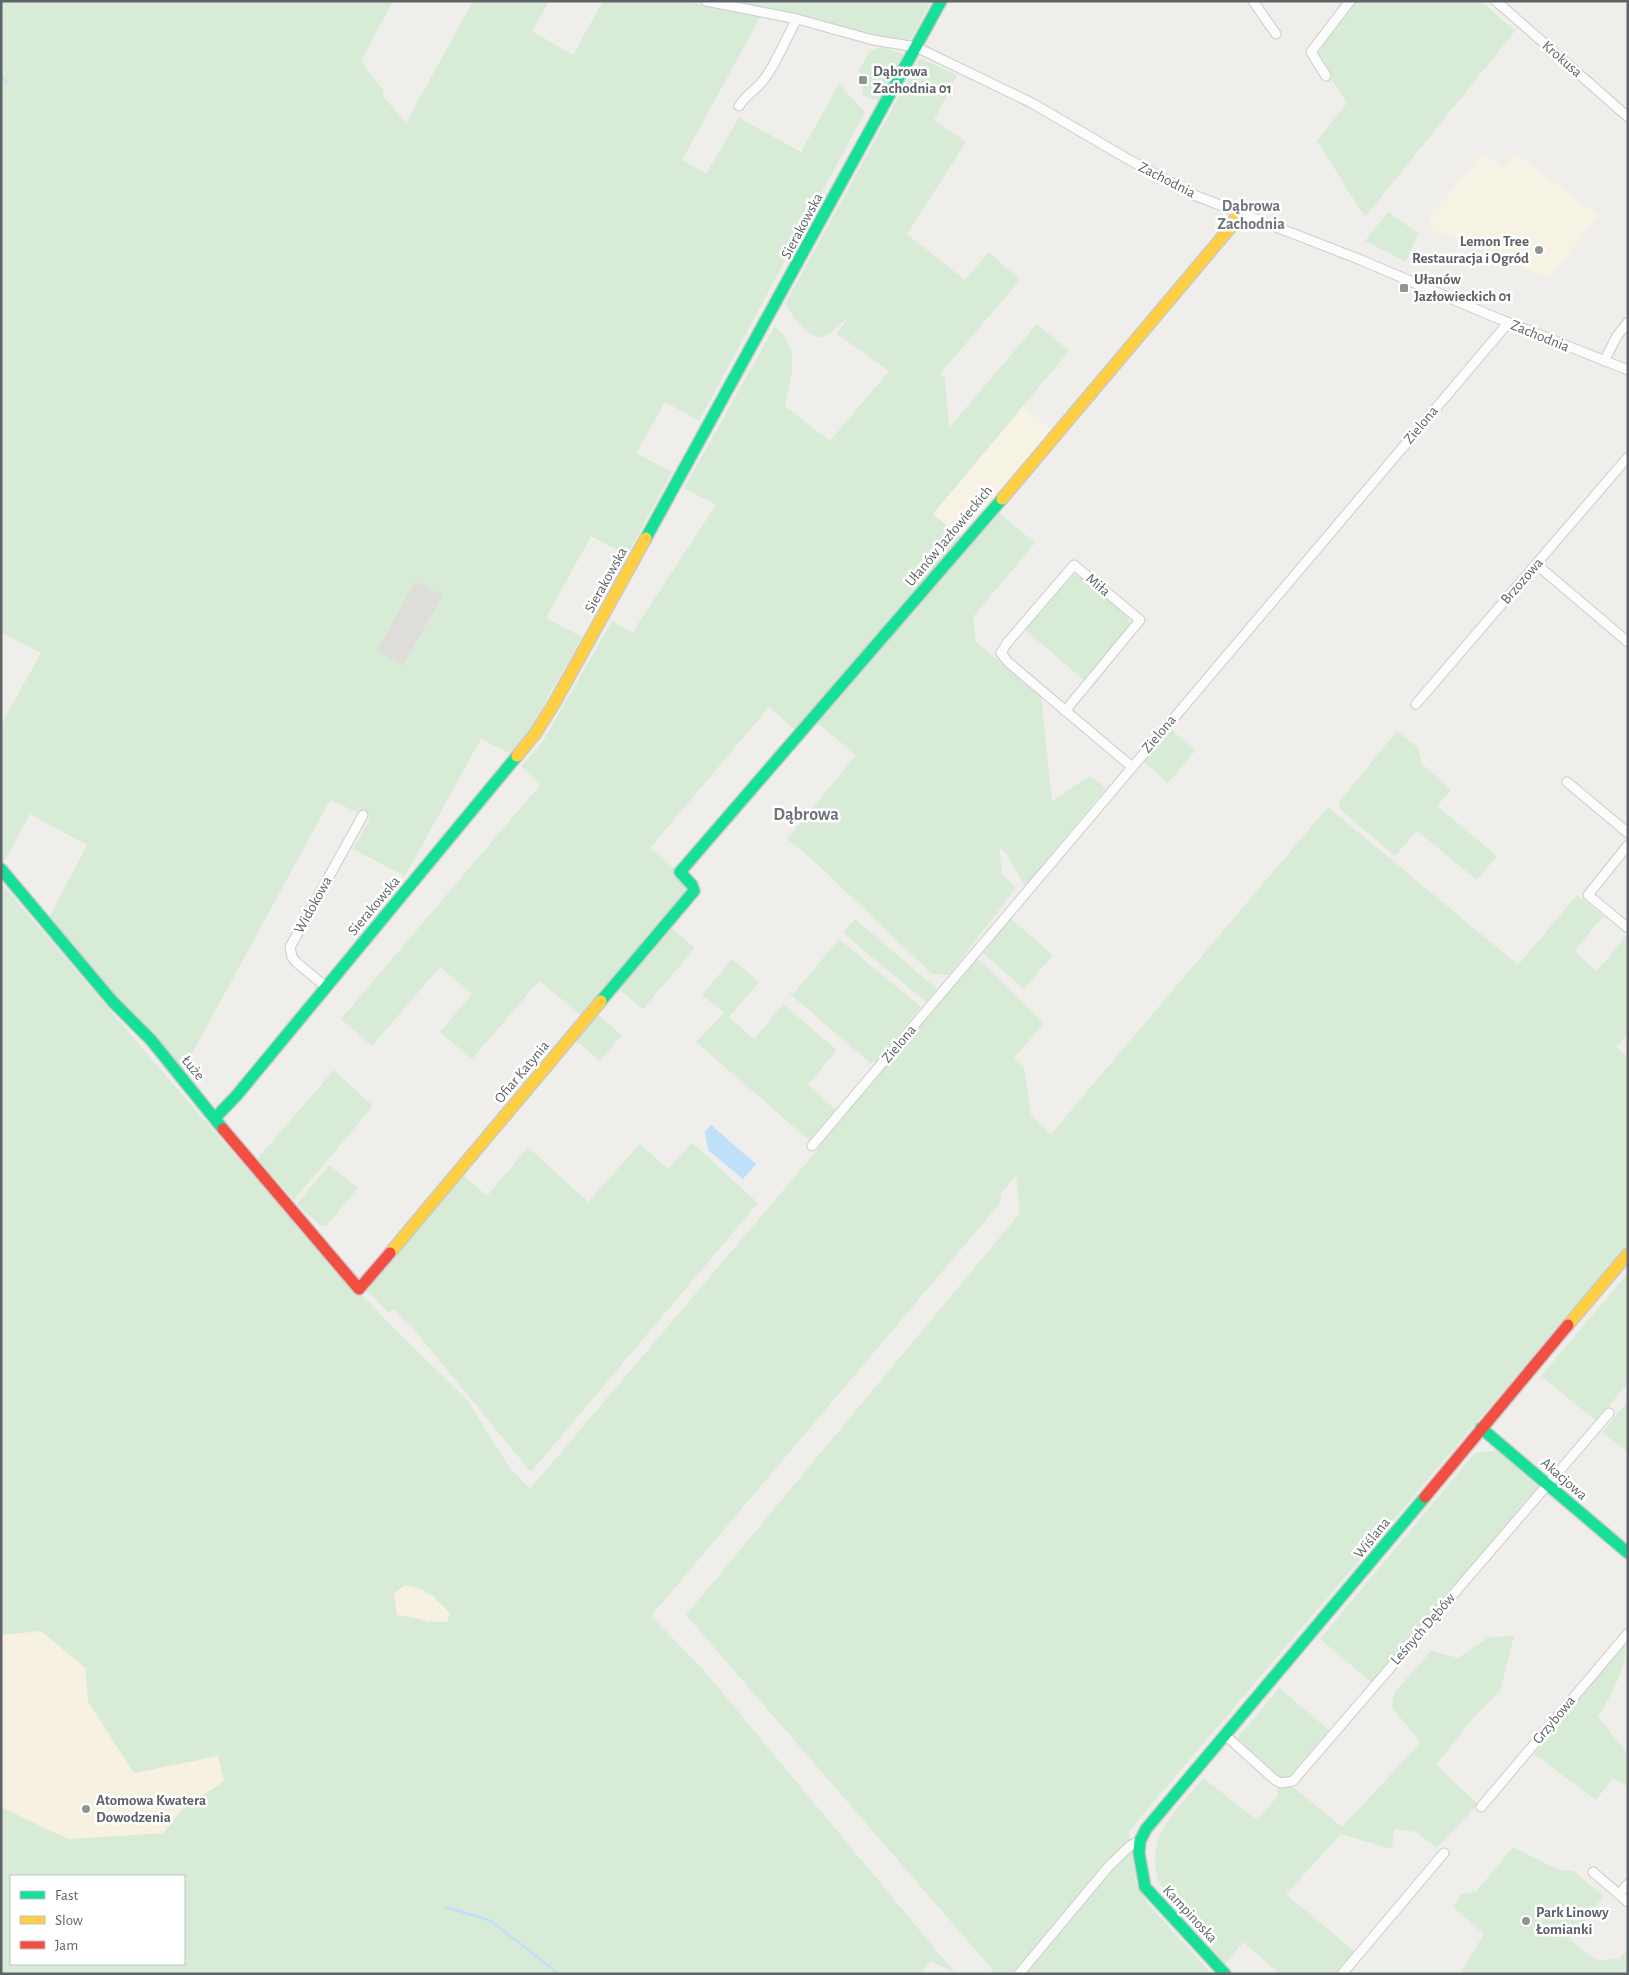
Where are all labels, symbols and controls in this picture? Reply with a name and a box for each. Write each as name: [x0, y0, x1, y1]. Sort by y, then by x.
street label: Krokusa: [1539, 38, 1585, 80]
place label: Dąbrowa Zachodnia 01: [873, 64, 952, 96]
marker: Dąbrowa Zachodnia 01: [857, 74, 869, 86]
street label: Zachodnia: [1136, 159, 1198, 201]
street label: Sierakowska: [778, 191, 826, 261]
district label: Dąbrowa Zachodnia: [1217, 198, 1285, 232]
place label: Lemon Tree Restauracja i Ogród: [1412, 234, 1529, 266]
marker: Lemon Tree Restauracja i Ogród: [1533, 244, 1545, 256]
place label: Ułanów Jazłowieckich 01: [1414, 272, 1512, 304]
marker: Ułanów Jazłowieckich 01: [1398, 282, 1410, 294]
street label: Zachodnia: [1509, 317, 1572, 355]
street label: Zielona: [1401, 403, 1441, 447]
street label: Ułanów Jazłowieckich: [903, 483, 995, 589]
street label: Sierakowska: [582, 545, 630, 615]
street label: Brzozowa: [1498, 555, 1546, 607]
street label: Miła: [1083, 571, 1113, 599]
street label: Zielona: [1139, 712, 1179, 756]
district label: Dąbrowa: [773, 806, 839, 824]
street label: Sierakowska: [345, 873, 403, 938]
street label: Widokowa: [291, 874, 335, 936]
street label: Zielona: [879, 1022, 919, 1066]
street label: Ofiar Katynia: [492, 1038, 552, 1106]
street label: Łuże: [179, 1053, 207, 1083]
street label: Akacjowa: [1538, 1455, 1590, 1503]
street label: Wiślana: [1351, 1515, 1393, 1561]
street label: Leśnych Dębów: [1388, 1590, 1458, 1668]
street label: Grzybowa: [1530, 1693, 1578, 1747]
place label: Atomowa Kwatera Dowodzenia: [96, 1793, 206, 1825]
marker: Atomowa Kwatera Dowodzenia: [80, 1803, 92, 1815]
legend: [10, 1875, 185, 1965]
street label: Kampinoska: [1160, 1882, 1220, 1946]
text: Fast: [55, 1888, 79, 1903]
place label: Park Linowy Łomianki: [1535, 1905, 1609, 1937]
text: Slow: [55, 1913, 83, 1928]
marker: Park Linowy Łomianki: [1520, 1915, 1532, 1927]
text: Jam: [55, 1938, 78, 1953]

